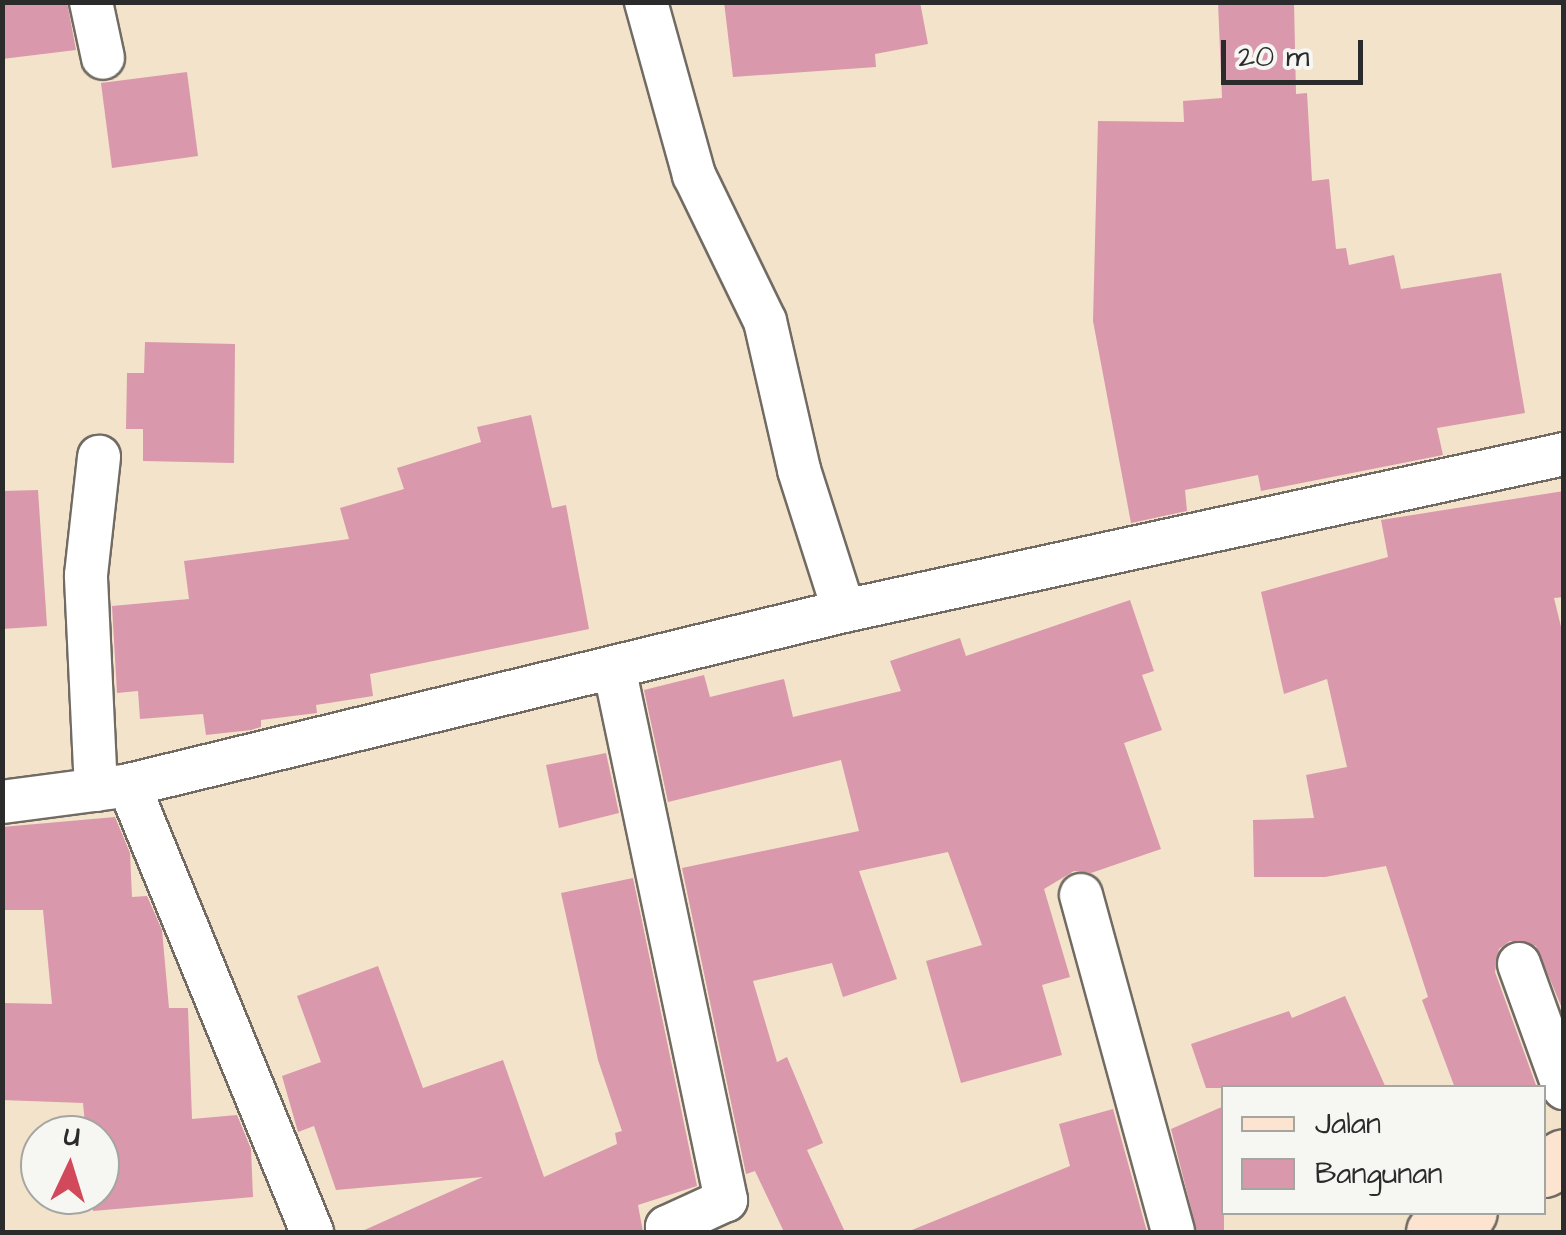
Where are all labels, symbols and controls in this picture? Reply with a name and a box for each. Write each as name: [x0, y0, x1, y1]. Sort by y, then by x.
scale bar: [1226, 20, 1368, 82]
text: 20 m: [1238, 36, 1309, 78]
legend: [1221, 1085, 1546, 1215]
text: Jalan: [1315, 1103, 1381, 1145]
north arrow: [20, 1115, 120, 1215]
text: U: [63, 1117, 81, 1157]
text: Bangunan: [1315, 1153, 1443, 1195]

